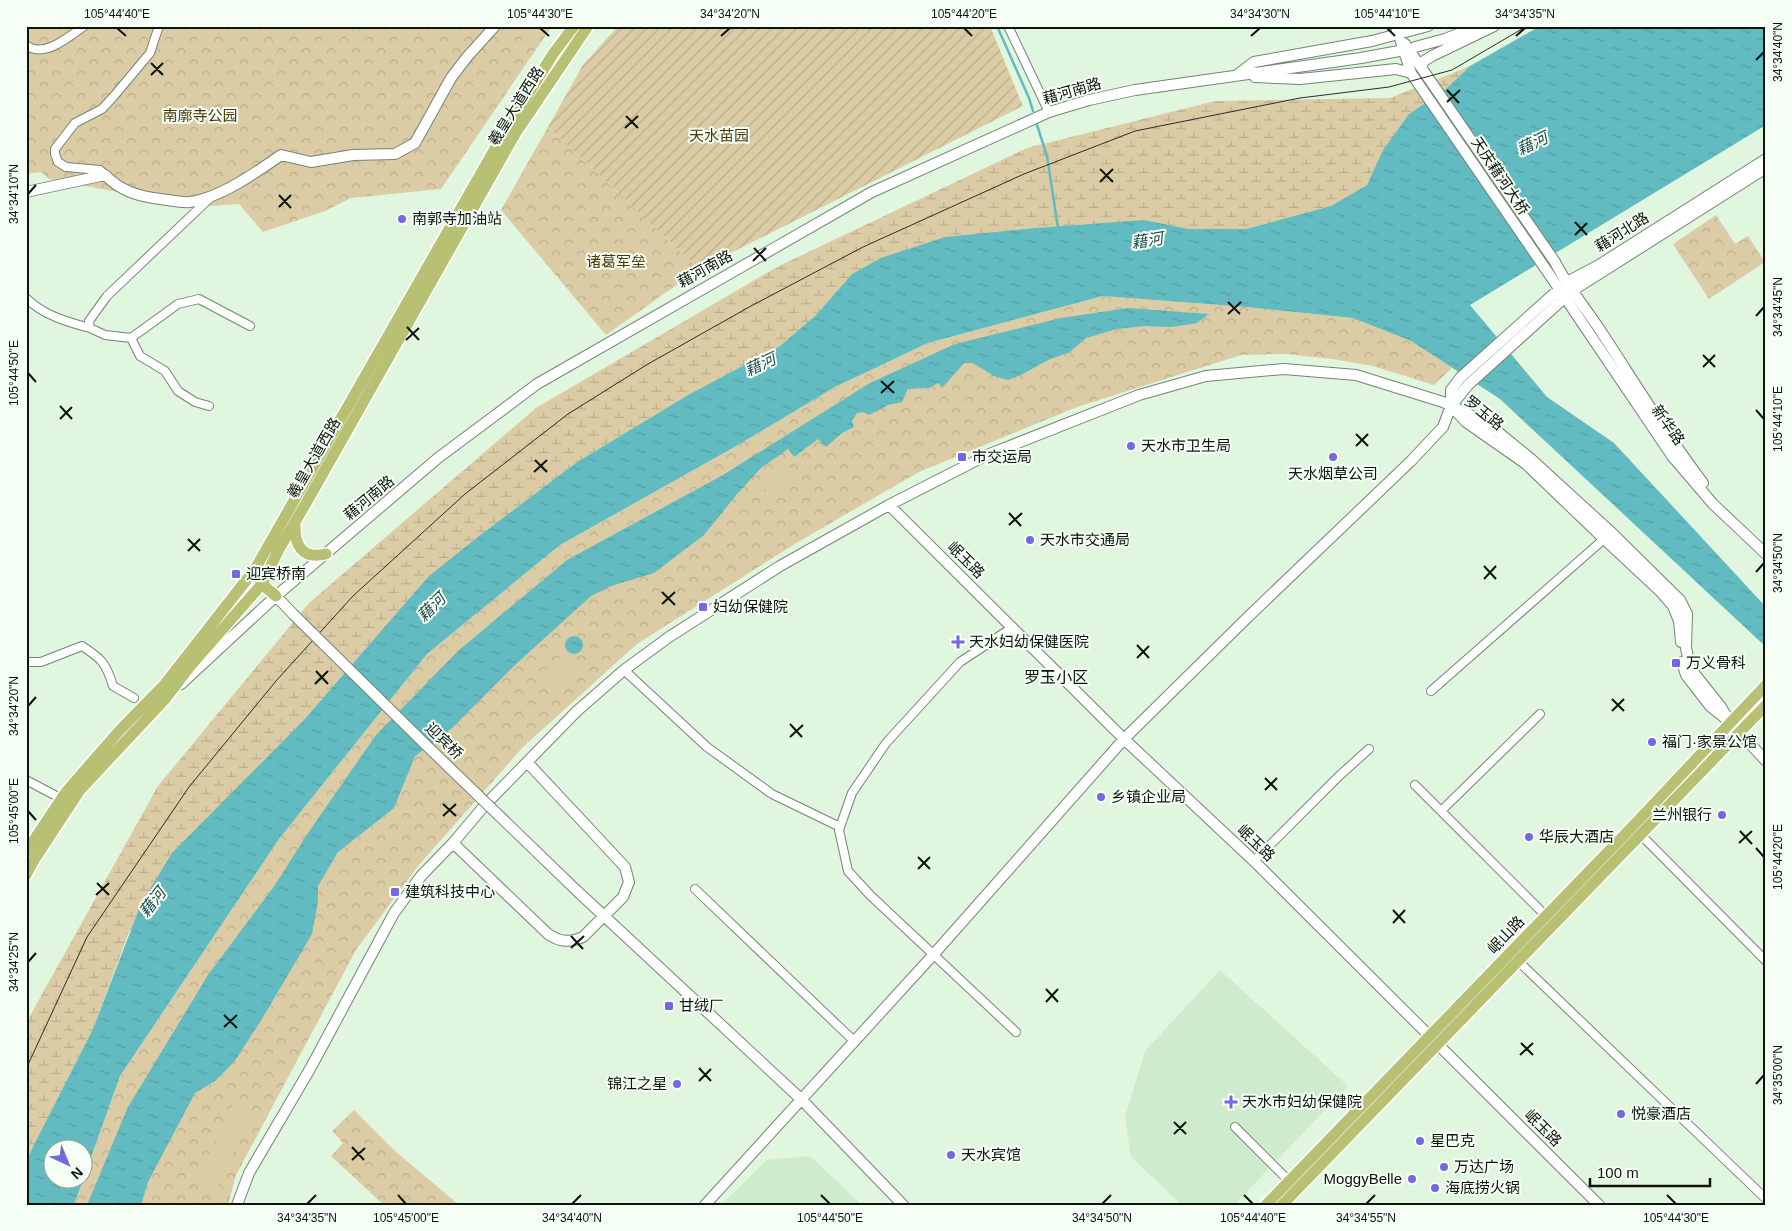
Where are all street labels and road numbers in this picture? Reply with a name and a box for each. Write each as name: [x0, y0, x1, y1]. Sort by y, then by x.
street label: 羲皇大道西路: [485, 63, 547, 148]
street label: 藉河南路: [1041, 74, 1103, 107]
street label: 天庆藉河大桥: [1468, 134, 1533, 218]
street label: 藉河北路: [1592, 208, 1652, 255]
street label: 藉河南路: [674, 247, 735, 291]
street label: 罗玉路: [1461, 392, 1507, 433]
street label: 新华路: [1649, 401, 1688, 448]
street label: 羲皇大道西路: [284, 415, 343, 501]
street label: 藉河南路: [340, 472, 397, 523]
street label: 岷玉路: [944, 538, 988, 582]
street label: 迎宾桥: [422, 719, 466, 762]
street label: 岷玉路: [1234, 821, 1278, 864]
street label: 岷山路: [1484, 913, 1527, 957]
street label: 岷玉路: [1521, 1106, 1565, 1150]

